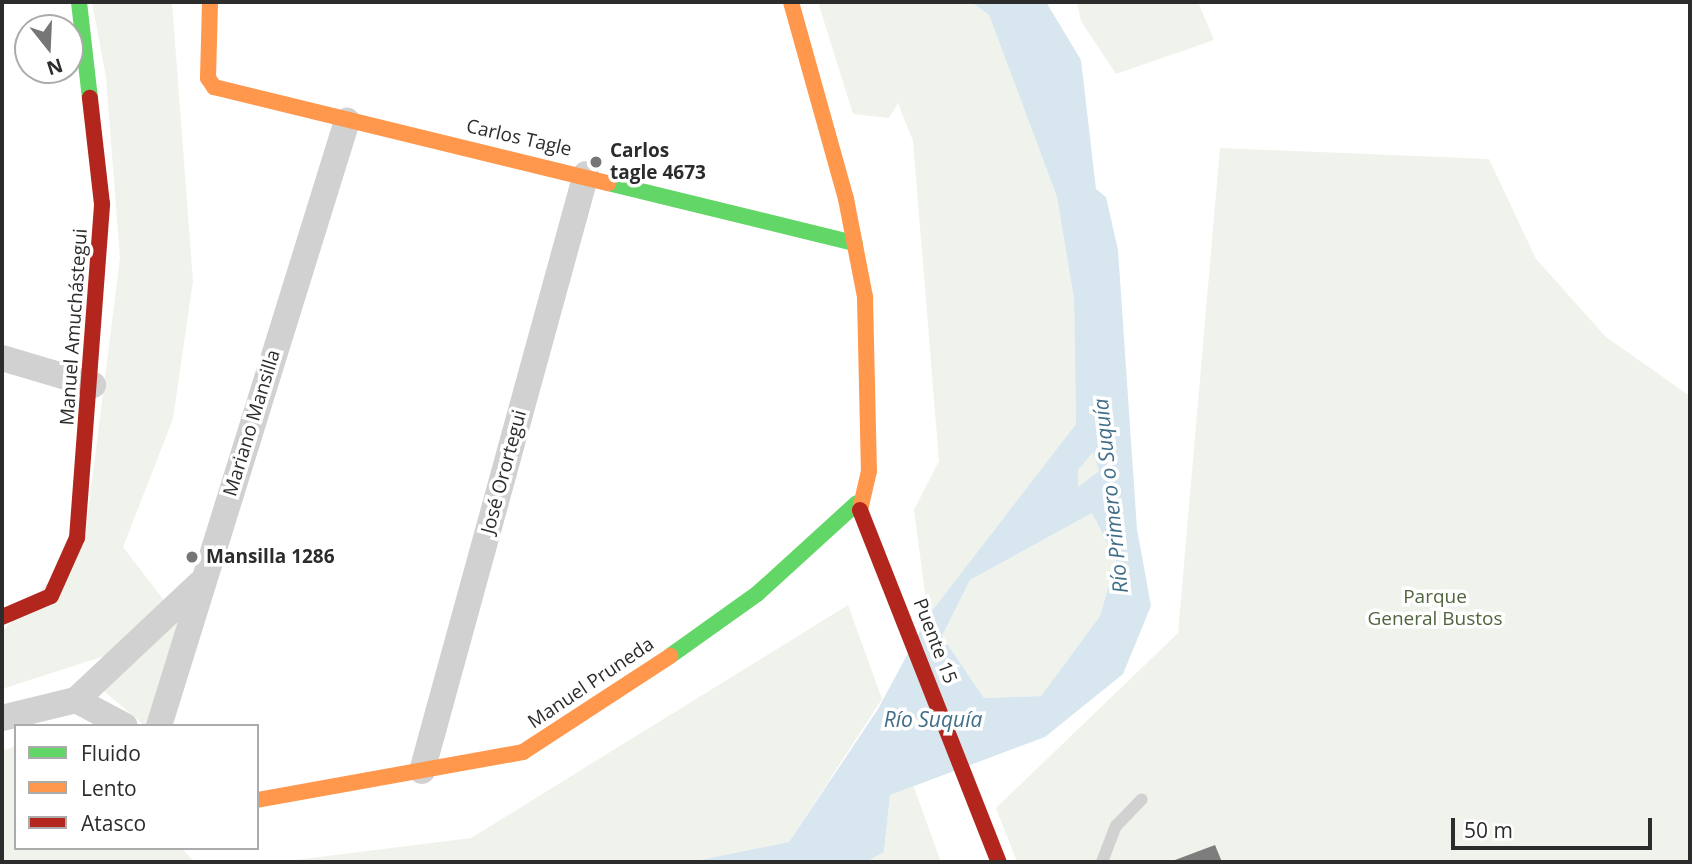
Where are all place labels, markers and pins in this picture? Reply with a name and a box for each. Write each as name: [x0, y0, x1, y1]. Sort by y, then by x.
place label: Carlos tagle 4673: [610, 140, 706, 184]
marker: Carlos tagle 4673: [588, 154, 604, 170]
place label: Mansilla 1286: [206, 546, 335, 568]
marker: Mansilla 1286: [184, 549, 200, 565]

